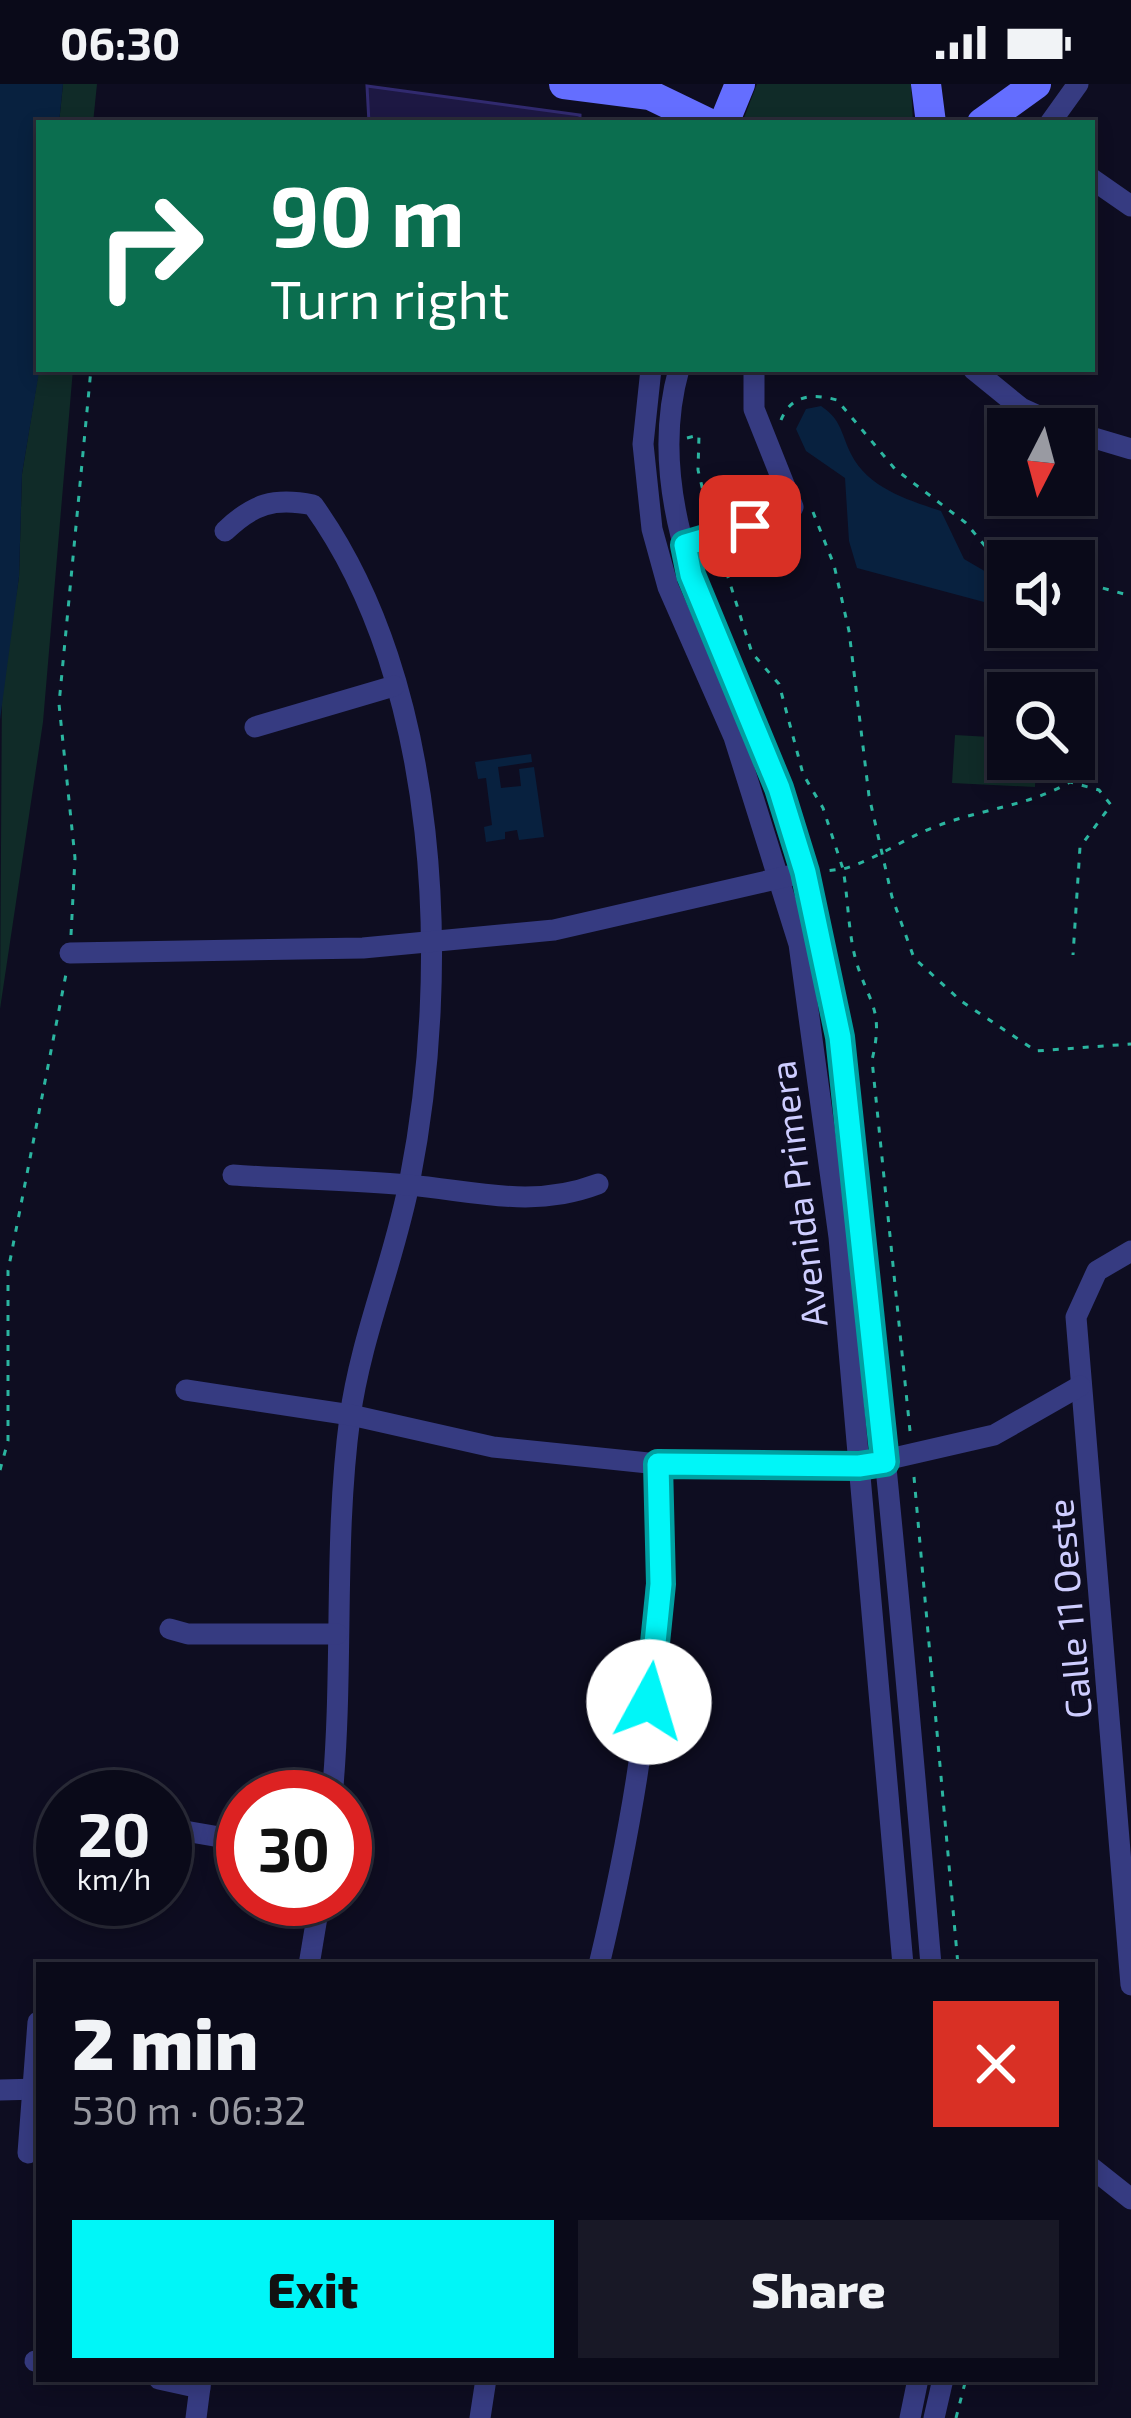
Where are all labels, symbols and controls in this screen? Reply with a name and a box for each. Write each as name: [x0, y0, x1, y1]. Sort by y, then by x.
text: 06:30: [60, 15, 180, 69]
text: 90 m: [270, 163, 465, 264]
icon: right: [72, 168, 228, 324]
text: Turn right: [270, 265, 510, 330]
north arrow: [987, 408, 1095, 516]
map controls: [987, 408, 1095, 780]
pin: [699, 475, 801, 577]
icon: arrive: [717, 493, 783, 559]
button: sound: [987, 540, 1095, 648]
button: search: [987, 672, 1095, 780]
street label: Avenida Primera: [759, 1058, 835, 1330]
street label: Calle 11 Oeste: [1037, 1497, 1099, 1721]
position arrow: [586, 1639, 712, 1765]
speed limit sign: 30: [216, 1770, 372, 1926]
text: 20: [78, 1797, 150, 1869]
text: km/h: [77, 1860, 151, 1896]
text: 2 min: [72, 1998, 258, 2084]
button: close: [933, 2001, 1059, 2127]
text: 530 m · 06:32: [72, 2086, 306, 2133]
button: Exit: [72, 2220, 554, 2358]
button: Share: [578, 2220, 1059, 2358]

